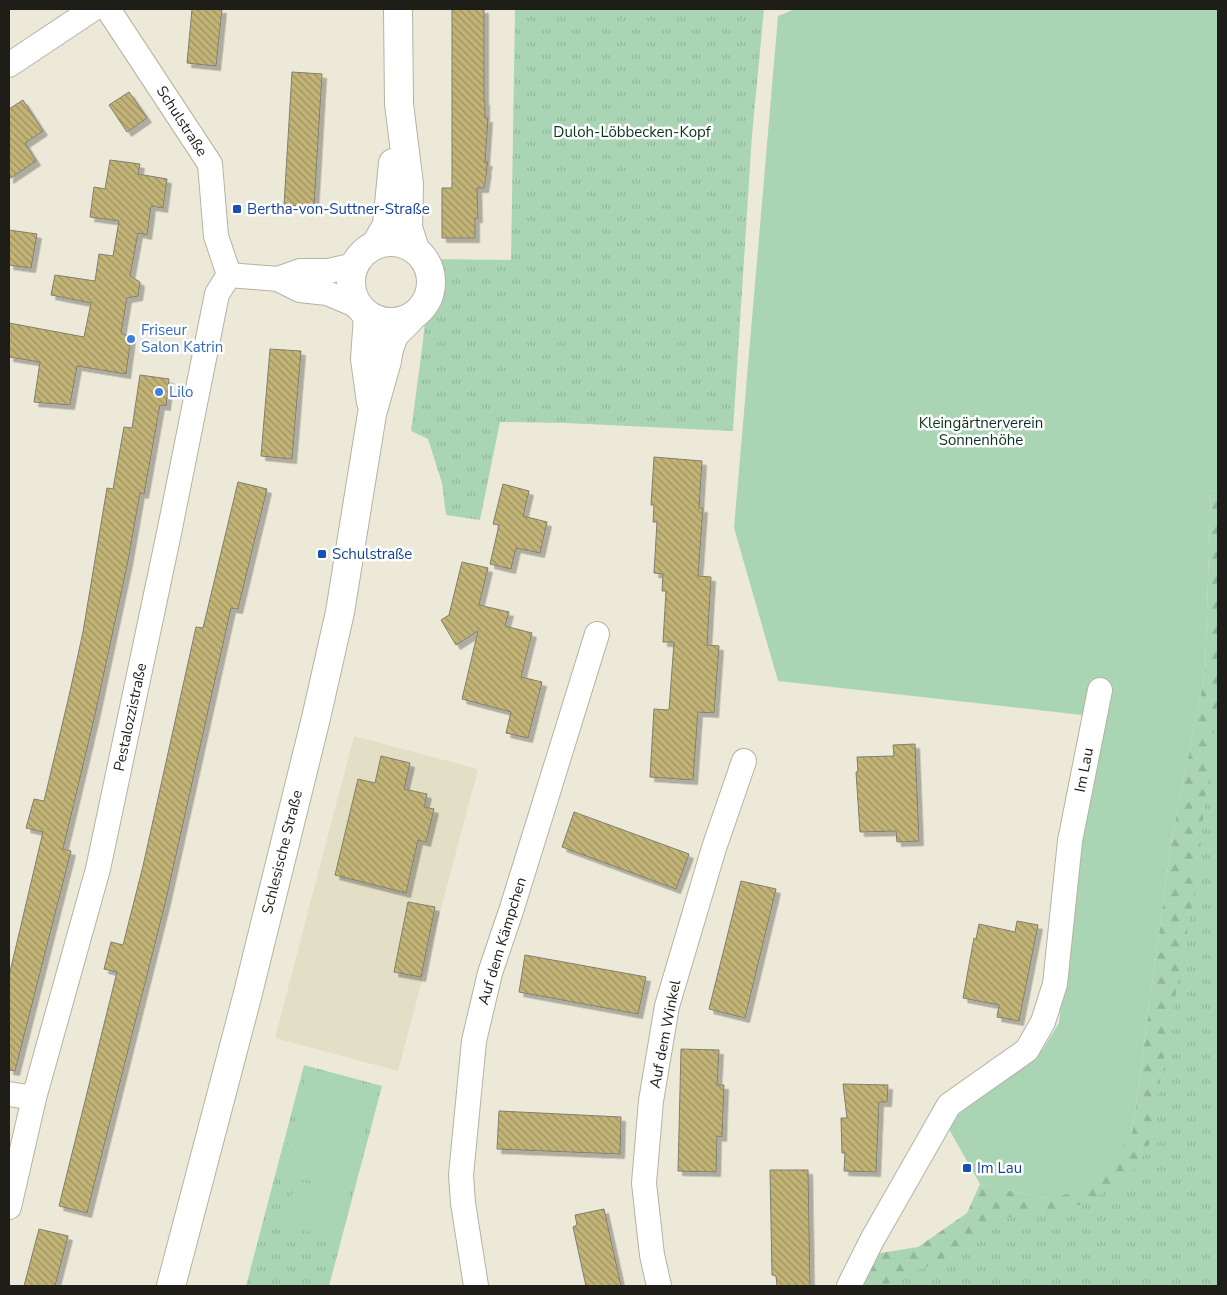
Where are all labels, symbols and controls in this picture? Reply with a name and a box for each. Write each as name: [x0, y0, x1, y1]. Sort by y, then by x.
street label: Schulstraße: [152, 82, 212, 160]
park label: Duloh-Löbbecken-Kopf: [553, 122, 712, 142]
place label: Bertha-von-Suttner-Straße: [247, 199, 430, 219]
marker: Bertha-von-Suttner-Straße: [231, 203, 243, 215]
place label: Friseur Salon Katrin: [141, 320, 223, 357]
marker: Friseur Salon Katrin: [125, 333, 137, 345]
place label: Lilo: [169, 382, 193, 402]
marker: Lilo: [153, 386, 165, 398]
park label: Kleingärtnerverein Sonnenhöhe: [919, 413, 1043, 450]
place label: Schulstraße: [332, 544, 412, 564]
marker: Schulstraße: [316, 548, 328, 560]
street label: Pestalozzistraße: [109, 661, 151, 773]
street label: Im Lau: [1070, 746, 1098, 794]
street label: Schlesische Straße: [257, 788, 307, 916]
street label: Auf dem Kämpchen: [473, 875, 531, 1007]
street label: Auf dem Winkel: [645, 978, 685, 1090]
place label: Im Lau: [977, 1158, 1022, 1178]
marker: Im Lau: [961, 1162, 973, 1174]

